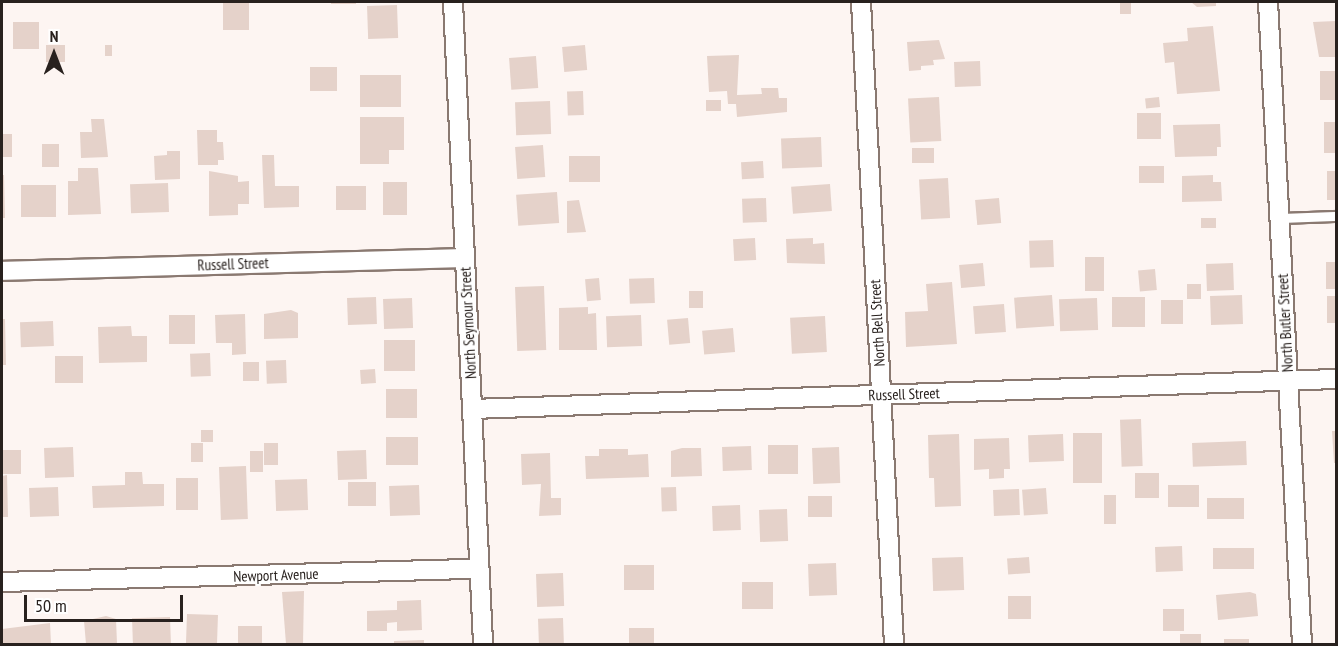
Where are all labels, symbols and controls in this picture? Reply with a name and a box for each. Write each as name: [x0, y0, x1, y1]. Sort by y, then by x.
north arrow: [24, 24, 84, 84]
text: N: [50, 26, 58, 46]
street label: Russell Street: [197, 254, 269, 274]
street label: North Seymour Street: [456, 267, 480, 379]
street label: North Butler Street: [1273, 273, 1297, 373]
street label: North Bell Street: [866, 279, 888, 367]
street label: Russell Street: [868, 384, 940, 404]
street label: Newport Avenue: [233, 565, 319, 585]
scale bar: [27, 583, 186, 621]
text: 50 m: [35, 594, 67, 617]

